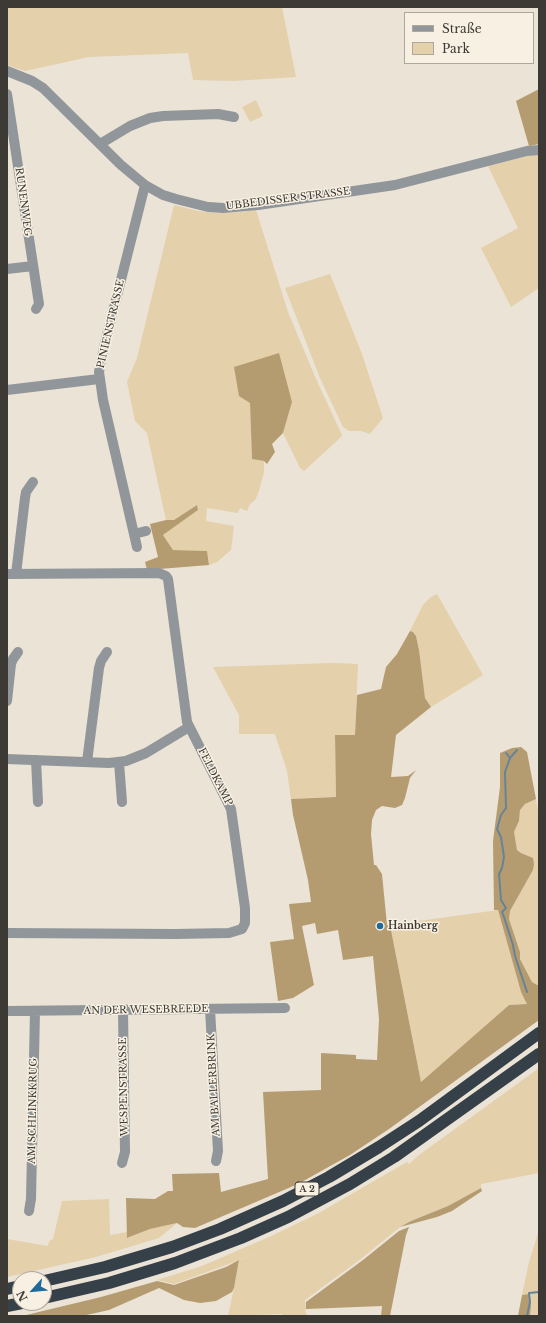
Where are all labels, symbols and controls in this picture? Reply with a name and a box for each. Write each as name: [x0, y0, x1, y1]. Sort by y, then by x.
legend: [404, 12, 534, 64]
text: Straße: [442, 21, 482, 36]
text: Park: [442, 41, 470, 56]
street label: RUNENWEG: [12, 167, 34, 237]
street label: UBBEDISSER STRASSE: [225, 185, 351, 213]
street label: PINIENSTRASSE: [95, 279, 127, 369]
street label: FELDKAMP: [195, 746, 235, 808]
place label: Hainberg: [388, 920, 438, 932]
marker: Hainberg: [375, 921, 385, 931]
street label: AN DER WESEBREEDE: [83, 1003, 209, 1017]
street label: AM BALLERBRINK: [205, 1033, 223, 1137]
street label: WESPENSTRASSE: [117, 1038, 131, 1136]
street label: AM SCHLINKKRUG: [26, 1058, 40, 1164]
road number: A 2: [295, 1182, 319, 1196]
north arrow: [12, 1271, 52, 1311]
text: N: [14, 1288, 31, 1304]

